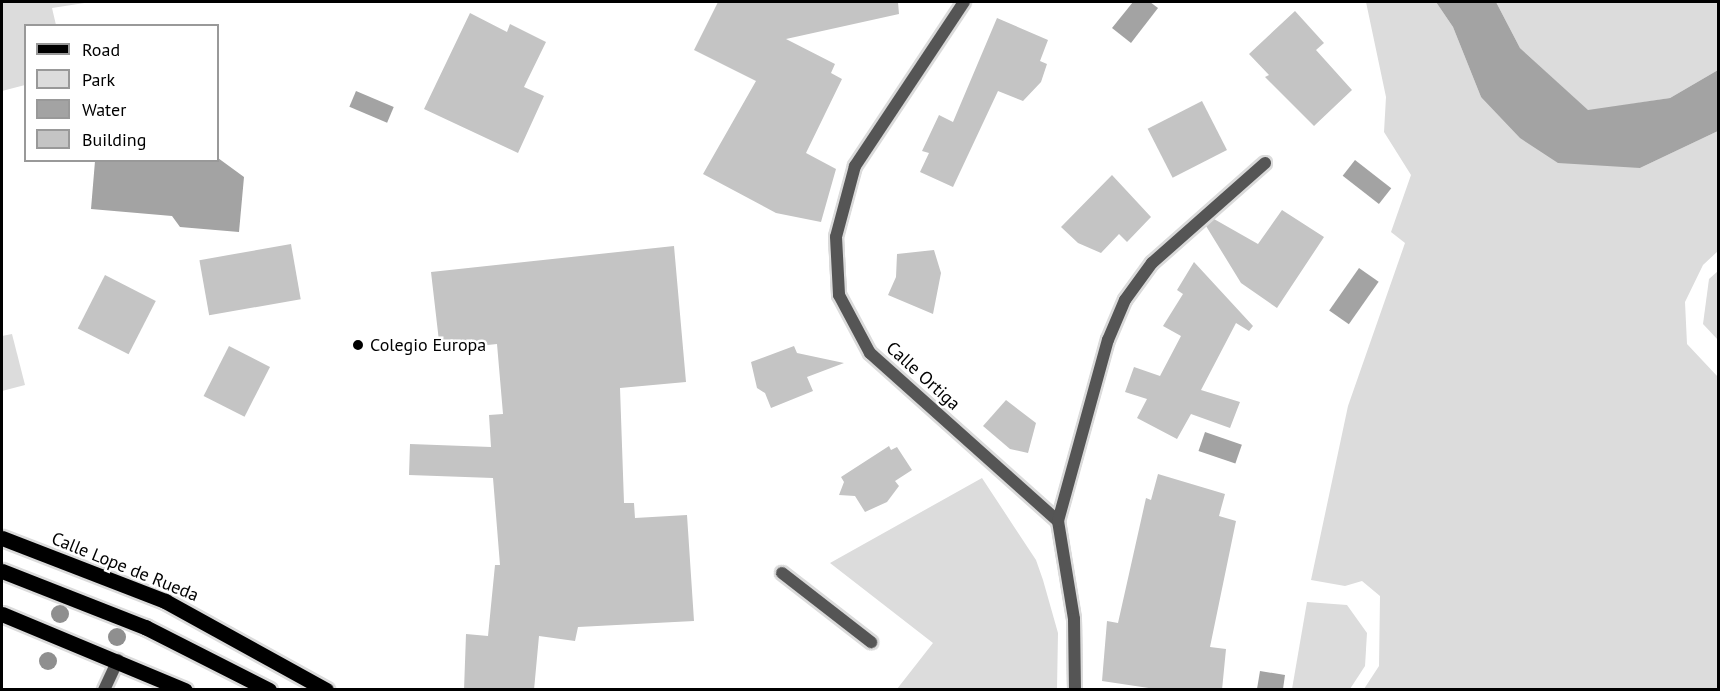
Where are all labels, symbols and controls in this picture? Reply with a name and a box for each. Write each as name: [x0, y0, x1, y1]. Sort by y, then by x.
legend: [24, 24, 219, 162]
text: Road: [82, 38, 120, 61]
text: Park: [82, 68, 115, 91]
text: Water: [82, 98, 126, 121]
text: Building: [82, 128, 146, 151]
place label: Colegio Europa: [370, 334, 486, 356]
street label: Calle Ortiga: [882, 337, 964, 415]
marker: Colegio Europa: [351, 338, 365, 352]
street label: Calle Lope de Rueda: [48, 528, 202, 606]

